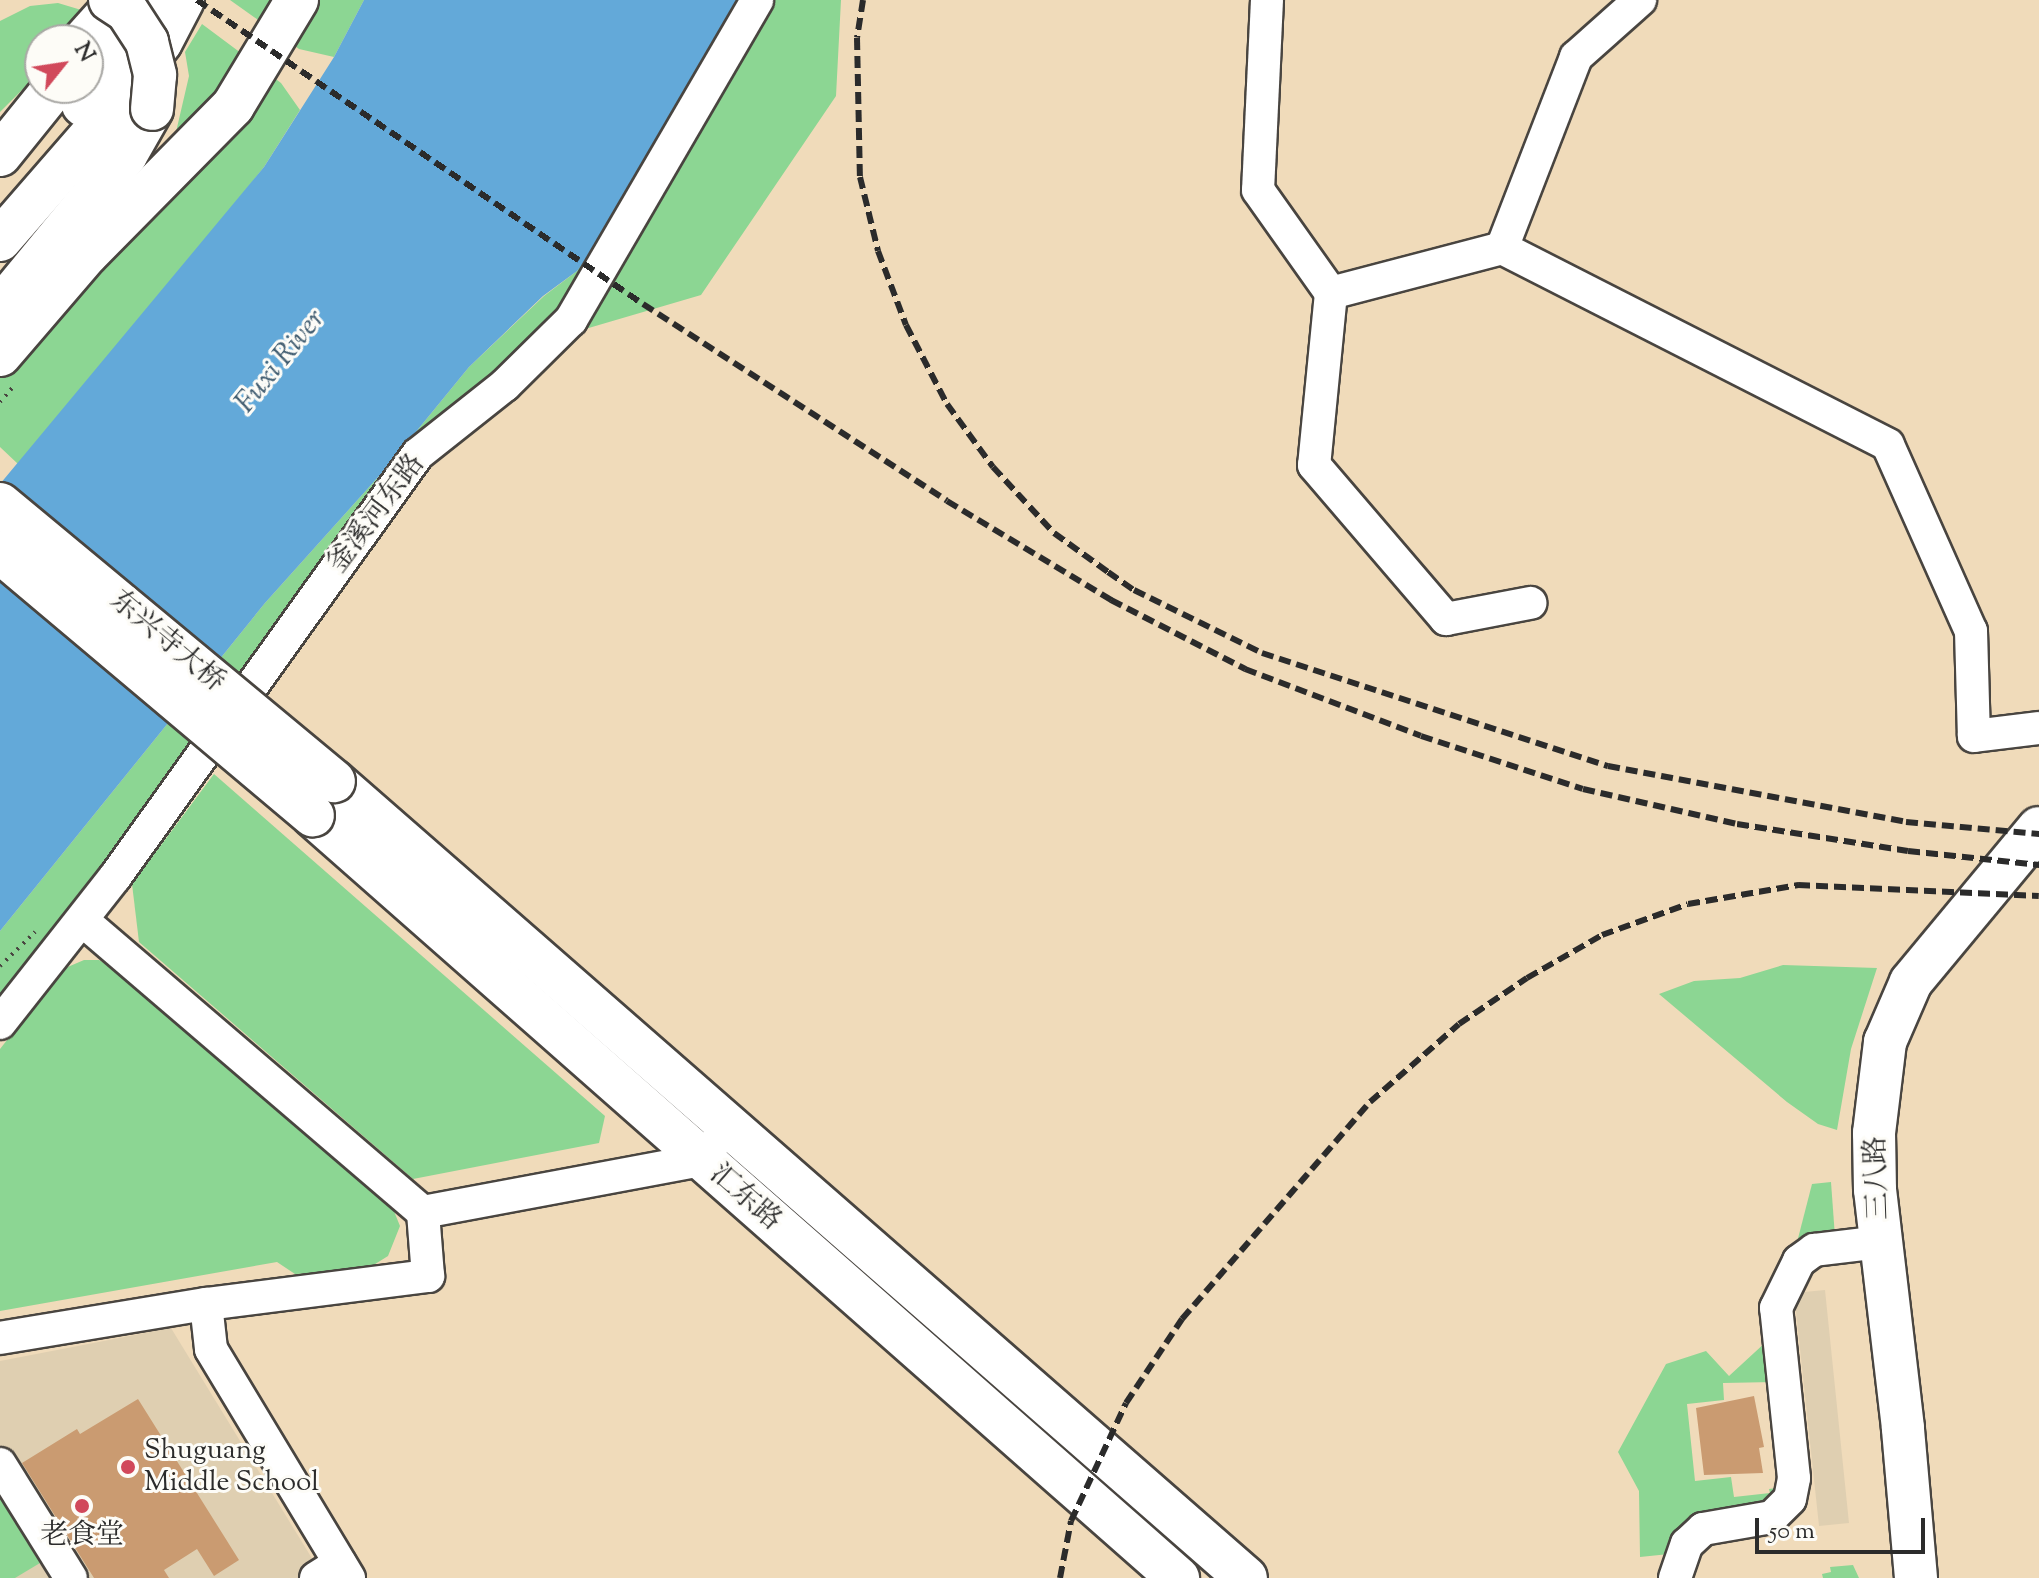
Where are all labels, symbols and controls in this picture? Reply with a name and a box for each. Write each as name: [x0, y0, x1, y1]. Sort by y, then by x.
north arrow: [24, 24, 104, 104]
text: N: [65, 37, 101, 69]
water label: Fuxi River: [228, 303, 334, 421]
street label: 釜溪河东路: [321, 448, 433, 580]
street label: 东兴寺大桥: [103, 584, 231, 700]
street label: 三八路: [1860, 1135, 1896, 1221]
street label: 汇东路: [702, 1158, 788, 1238]
place label: Shuguang Middle School: [144, 1434, 319, 1500]
marker: Shuguang Middle School: [119, 1458, 137, 1476]
marker: 老食堂: [73, 1497, 91, 1515]
scale bar: [1759, 1502, 1929, 1552]
text: 50 m: [1769, 1515, 1815, 1549]
place label: 老食堂: [40, 1519, 124, 1553]

